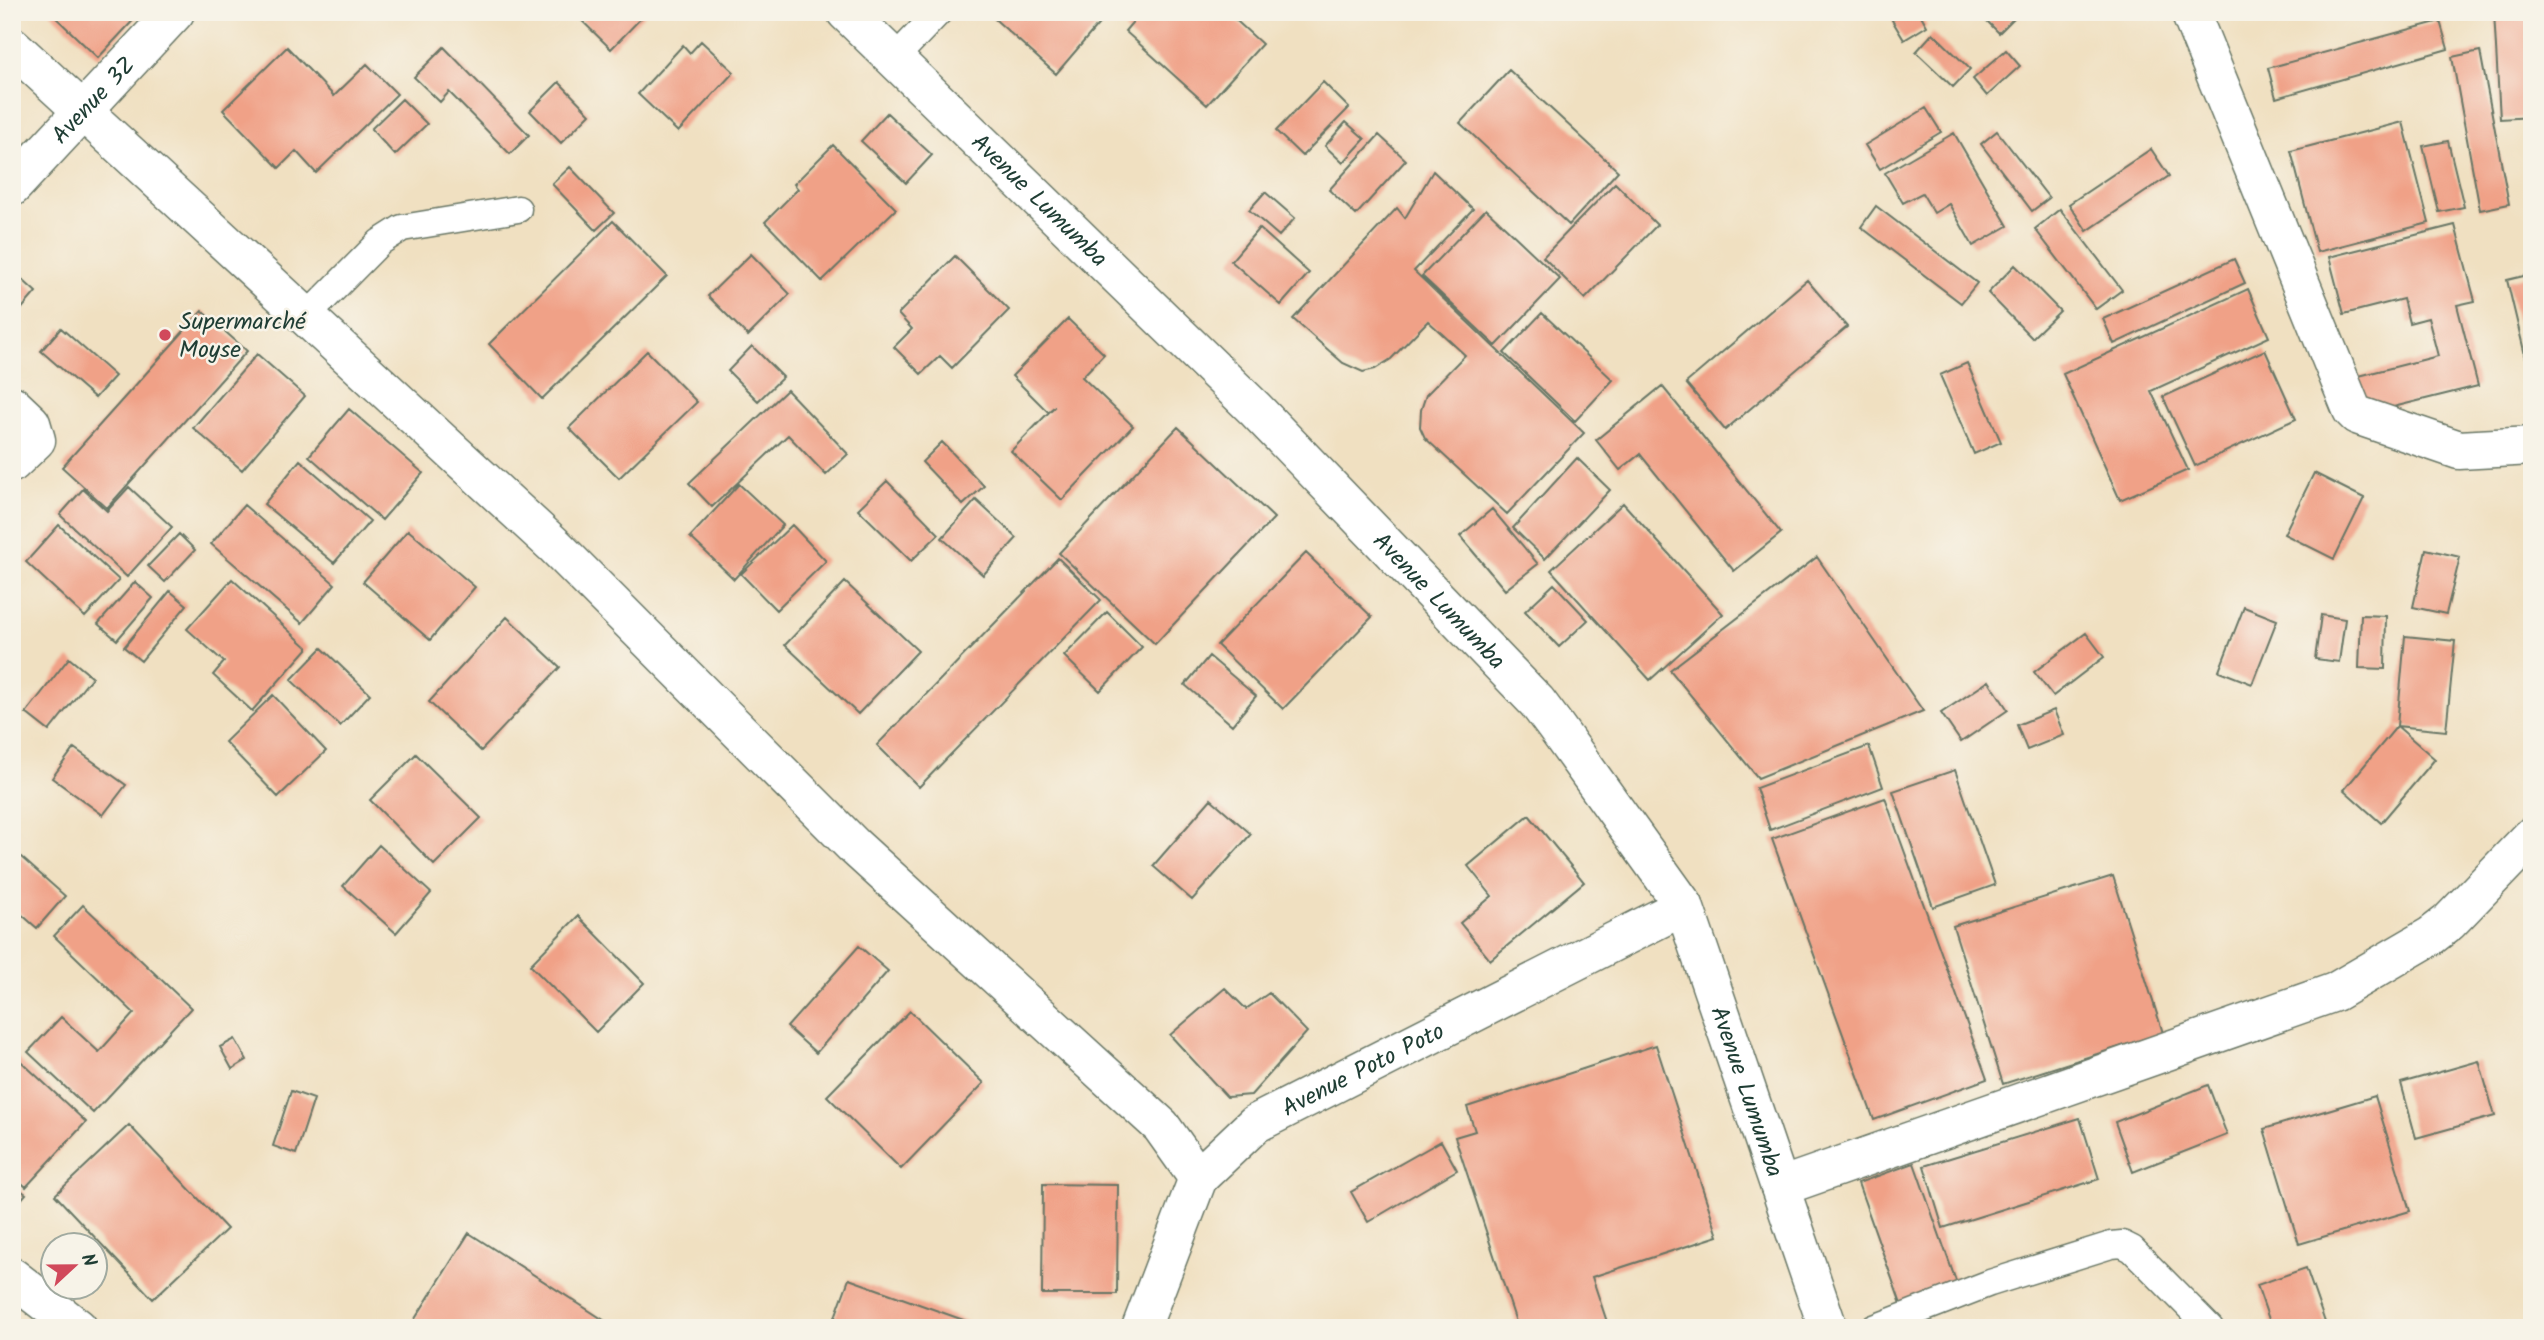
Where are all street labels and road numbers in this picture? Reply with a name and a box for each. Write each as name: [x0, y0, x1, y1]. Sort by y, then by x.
street label: Avenue 3Z: [43, 48, 146, 154]
street label: Avenue Lumumba: [961, 125, 1116, 277]
street label: Avenue Lumumba: [1362, 524, 1514, 680]
street label: Avenue Lumumba: [1699, 1001, 1793, 1183]
street label: Avenue Poto Poto: [1275, 1013, 1452, 1128]

